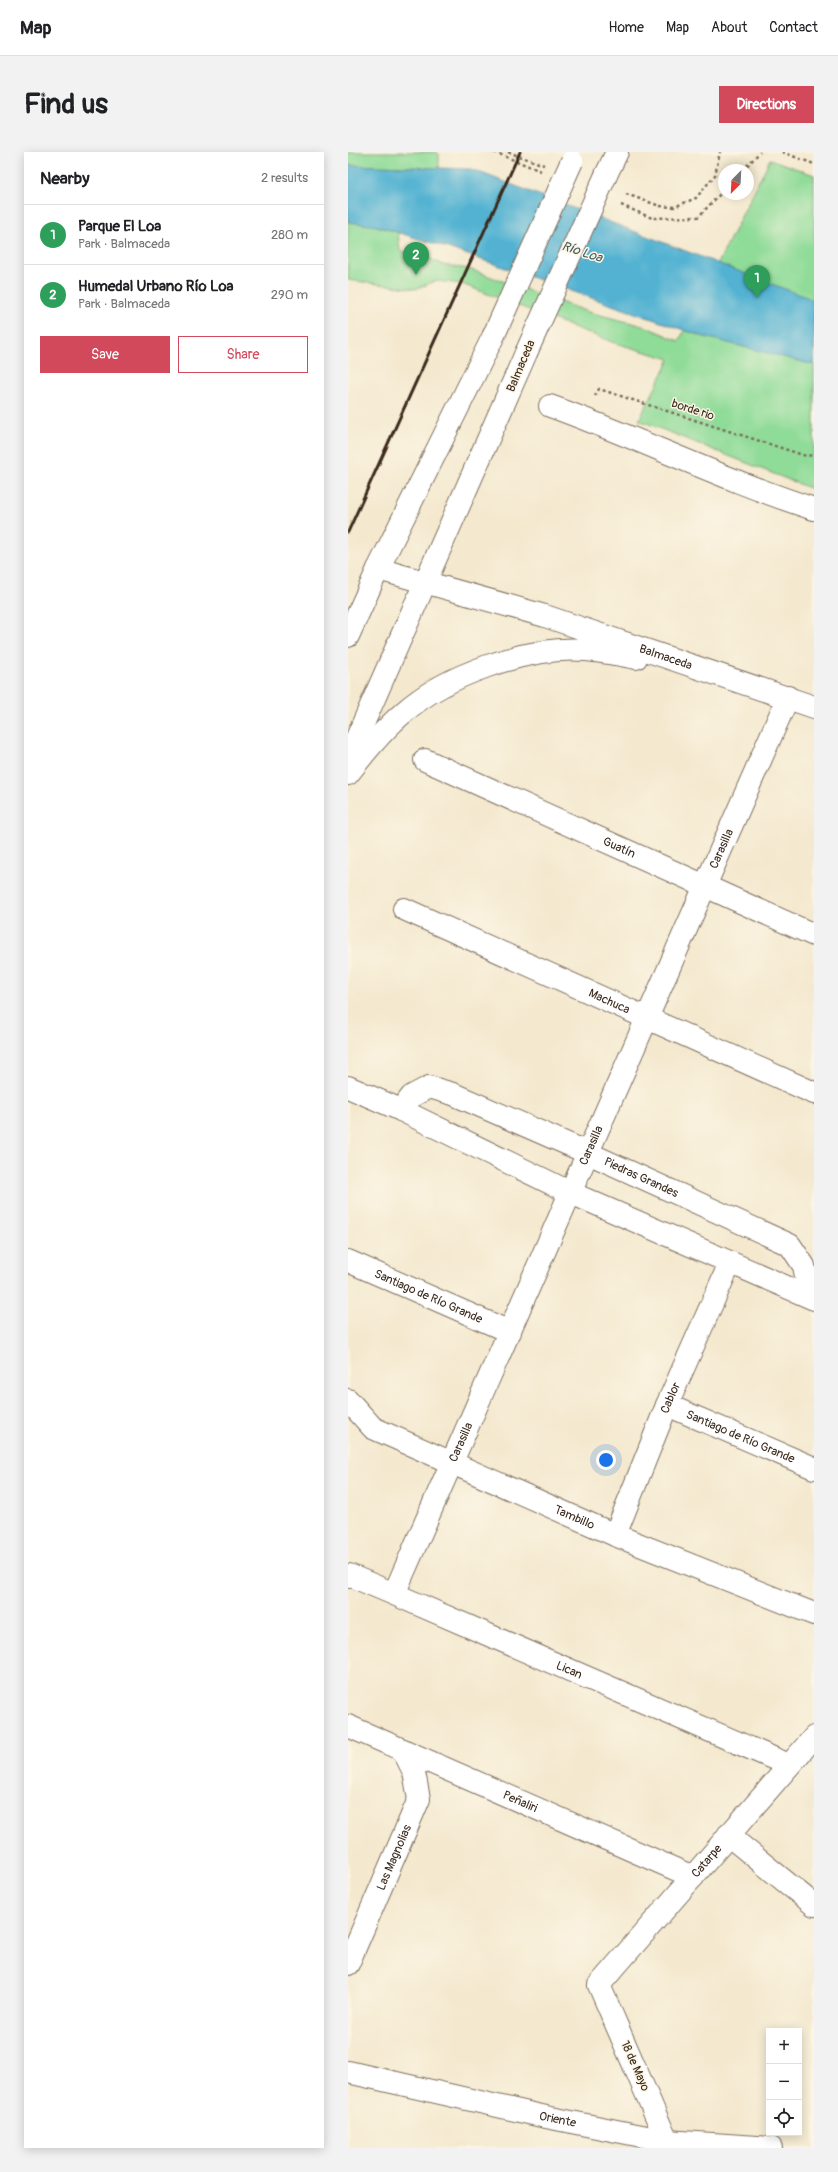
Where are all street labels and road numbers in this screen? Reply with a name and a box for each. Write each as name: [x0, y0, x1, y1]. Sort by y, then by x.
street label: Balmaceda: [503, 337, 539, 394]
street label: borde rio: [670, 396, 717, 424]
street label: Balmaceda: [637, 641, 695, 673]
street label: Carasilla: [706, 826, 737, 871]
street label: Guatín: [601, 834, 638, 861]
street label: Machuca: [586, 985, 633, 1017]
street label: Carasilla: [576, 1123, 606, 1167]
street label: Piedras Grandes: [602, 1154, 681, 1201]
street label: Santiago de Río Grande: [372, 1266, 485, 1327]
street label: Cablor: [657, 1379, 684, 1415]
street label: Santiago de Río Grande: [684, 1407, 797, 1466]
street label: Carasilla: [446, 1420, 476, 1464]
street label: Tambillo: [552, 1502, 598, 1533]
street label: Lican: [554, 1658, 585, 1682]
street label: Peñaliri: [501, 1787, 540, 1816]
street label: Las Magnolias: [373, 1822, 415, 1893]
street label: Catarpe: [688, 1841, 725, 1881]
street label: 18 de Mayo: [617, 2038, 653, 2094]
street label: Oriente: [538, 2108, 578, 2130]

